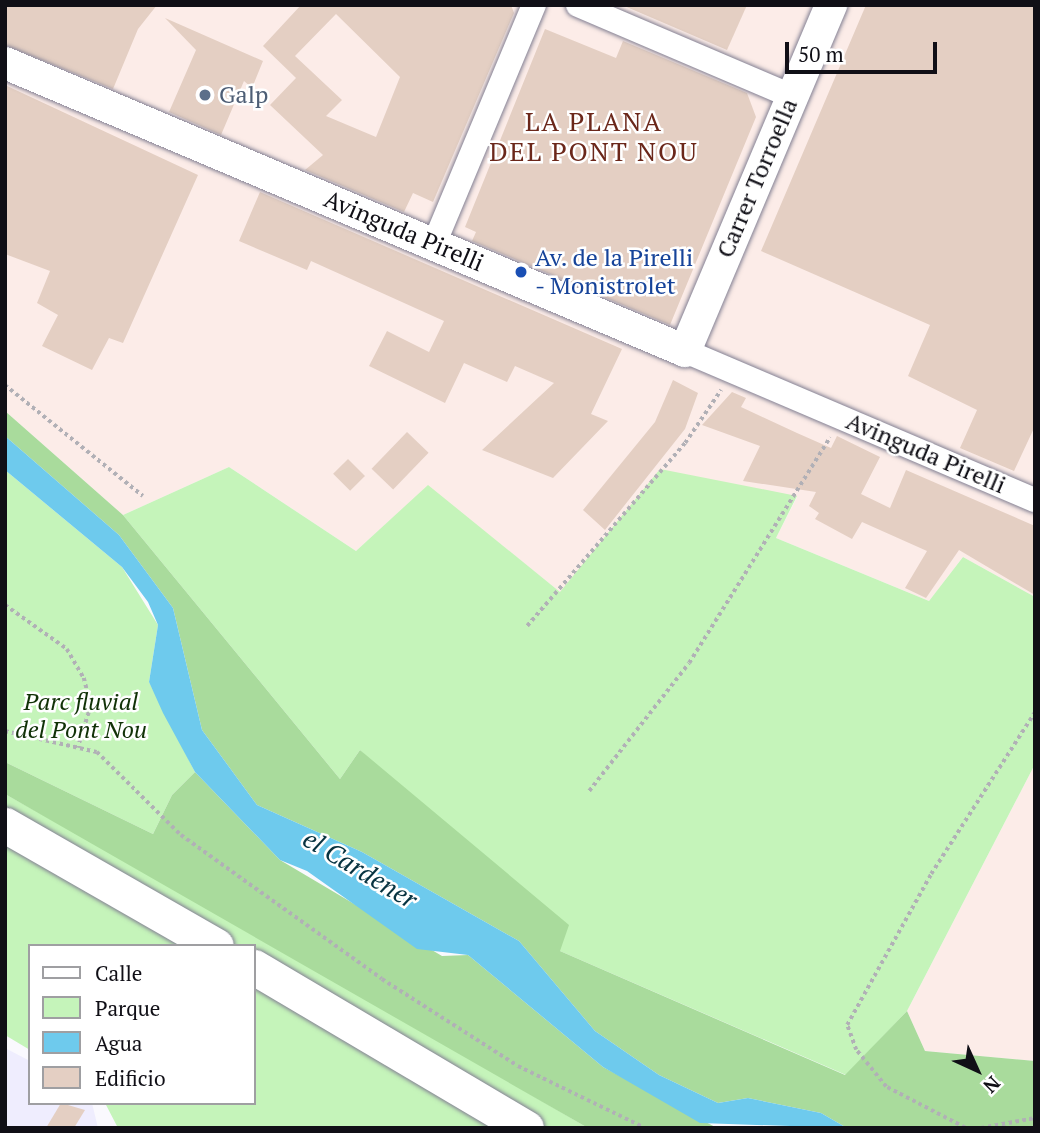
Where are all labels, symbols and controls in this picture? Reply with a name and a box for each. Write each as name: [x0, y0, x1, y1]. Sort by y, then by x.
scale bar: [788, 28, 940, 72]
text: 50 m: [798, 40, 844, 68]
place label: Galp: [219, 81, 268, 109]
marker: Galp: [197, 87, 213, 103]
street label: Carrer Torroella: [711, 94, 803, 262]
district label: LA PLANA DEL PONT NOU: [491, 106, 697, 168]
street label: Avinguda Pirelli: [320, 184, 488, 278]
place label: Av. de la Pirelli - Monistrolet: [535, 244, 694, 300]
marker: Av. de la Pirelli - Monistrolet: [513, 264, 529, 280]
street label: Avinguda Pirelli: [842, 406, 1010, 500]
park label: Parc fluvial del Pont Nou: [15, 688, 147, 744]
water label: el Cardener: [297, 823, 423, 915]
legend: [28, 944, 256, 1105]
text: Calle: [95, 959, 142, 987]
text: Parque: [95, 994, 160, 1022]
text: Agua: [95, 1029, 142, 1057]
north arrow: [942, 1035, 1012, 1105]
text: Edificio: [95, 1064, 166, 1092]
text: N: [978, 1071, 1006, 1099]

